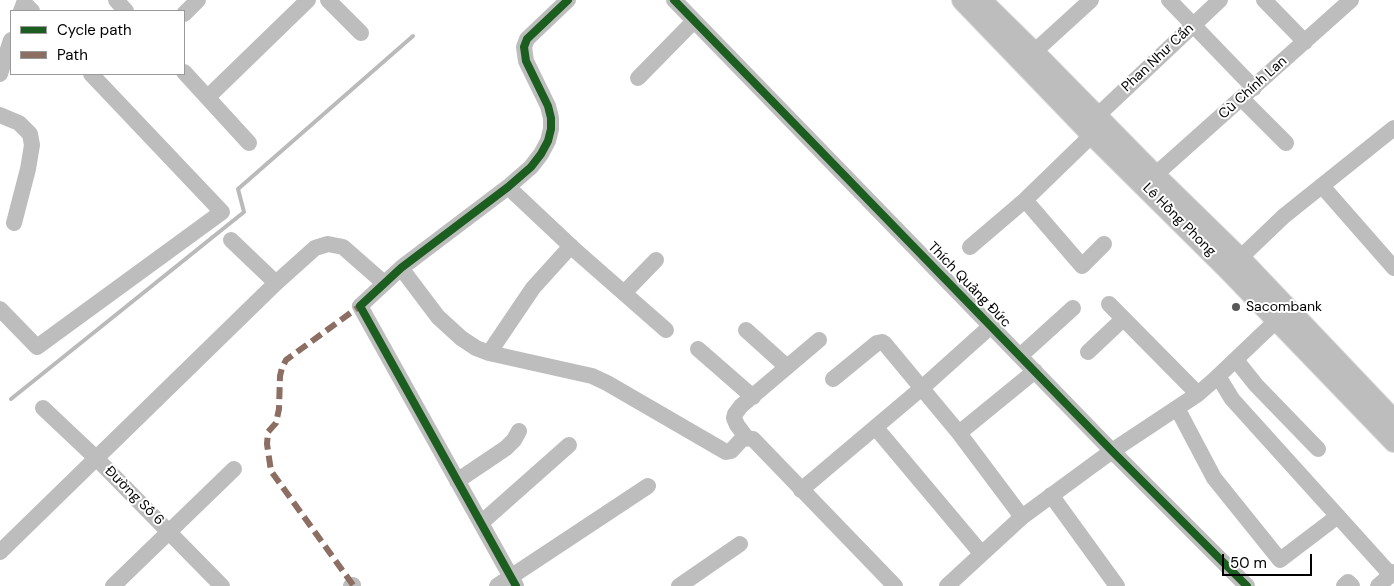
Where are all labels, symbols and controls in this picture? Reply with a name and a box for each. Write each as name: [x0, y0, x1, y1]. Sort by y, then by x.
legend: [10, 10, 185, 75]
text: Cycle path: [57, 20, 132, 40]
street label: Phan Như Cẩn: [1119, 20, 1197, 96]
text: Path: [57, 45, 88, 65]
street label: Cù Chính Lan: [1215, 53, 1291, 123]
street label: Lê Hồng Phong: [1139, 180, 1219, 260]
street label: Thích Quảng Đức: [924, 239, 1014, 331]
place label: Sacombank: [1246, 299, 1322, 315]
marker: Sacombank: [1230, 301, 1242, 313]
street label: Đường Số 6: [101, 463, 167, 529]
scale bar: [1224, 544, 1314, 576]
text: 50 m: [1230, 553, 1267, 573]

